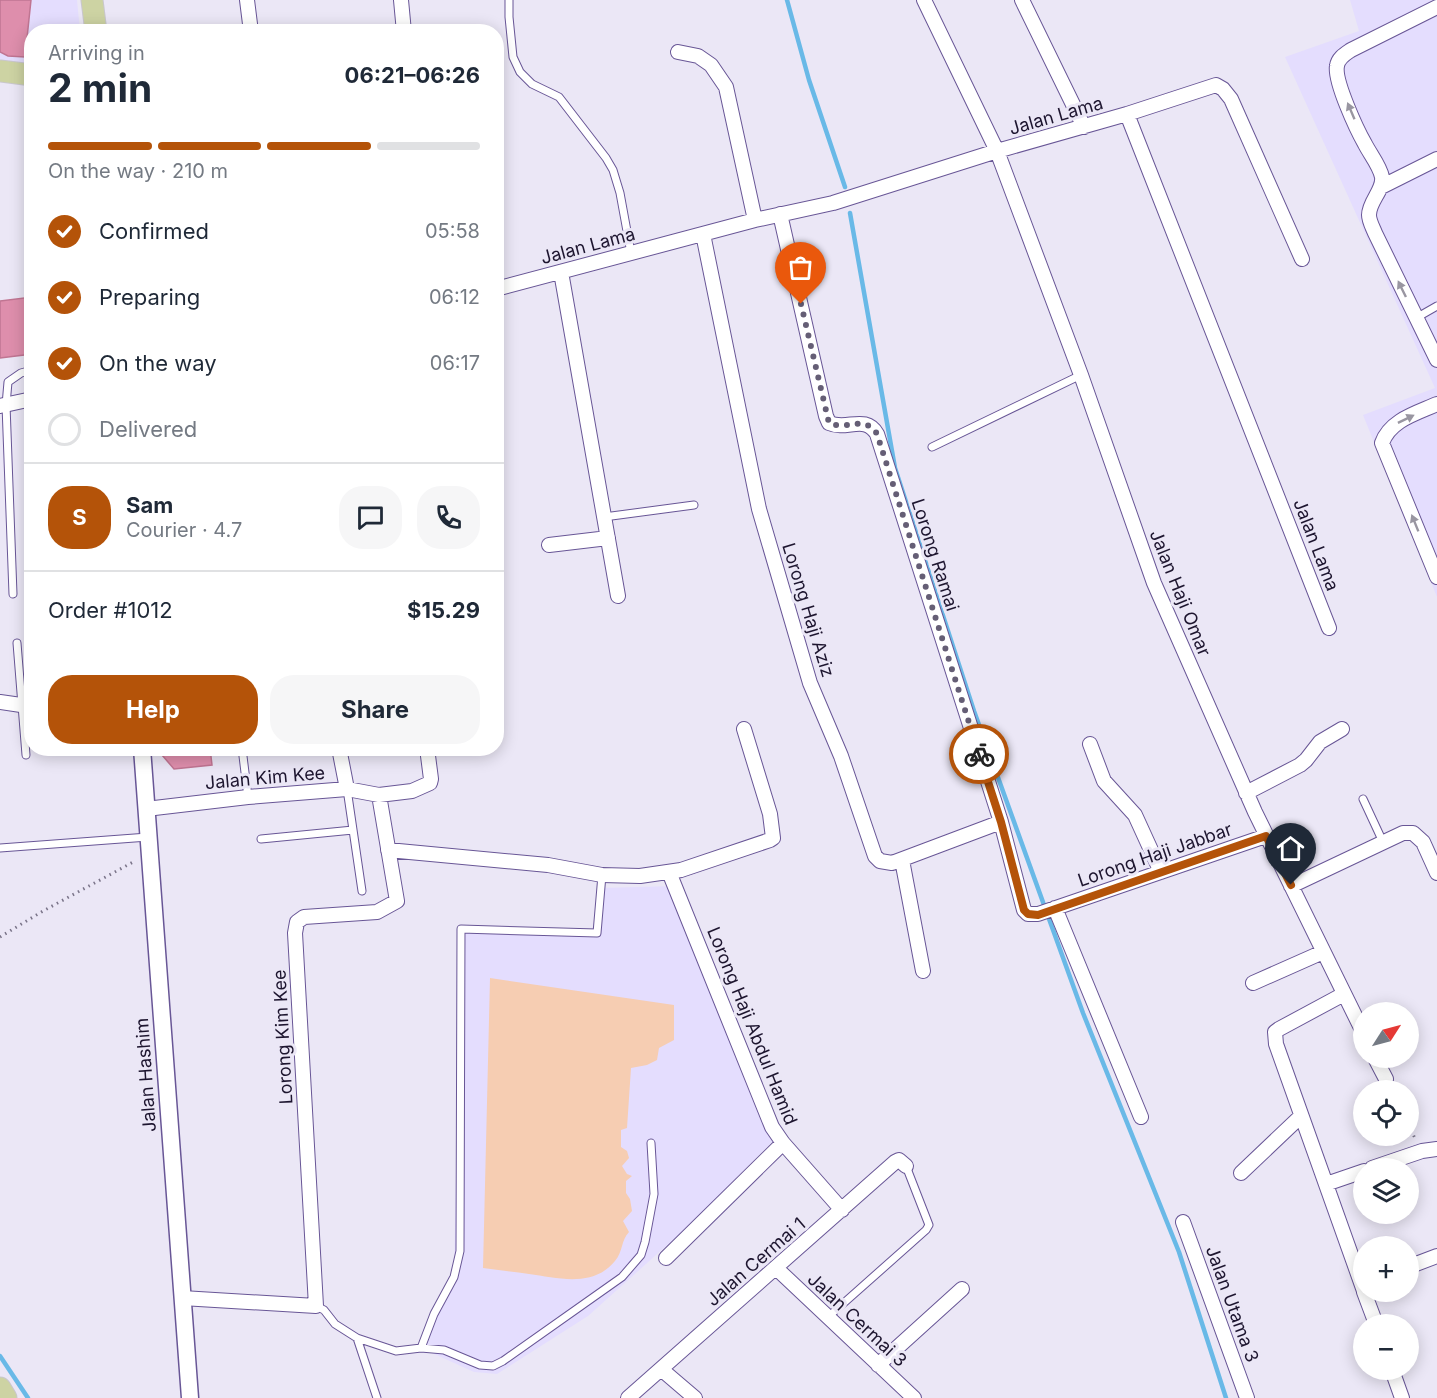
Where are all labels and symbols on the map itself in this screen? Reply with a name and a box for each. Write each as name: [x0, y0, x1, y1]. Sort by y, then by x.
street label: Jalan Lama: [1006, 92, 1105, 139]
one-way arrow: [1345, 102, 1355, 120]
street label: Jalan Lama: [538, 223, 637, 268]
pin: [775, 242, 826, 304]
one-way arrow: [1397, 280, 1407, 297]
one-way arrow: [1397, 414, 1414, 424]
street label: Lorong Ramai: [907, 496, 964, 614]
street label: Jalan Lama: [1289, 496, 1344, 594]
one-way arrow: [1410, 514, 1420, 532]
street label: Jalan Haji Omar: [1146, 527, 1215, 659]
street label: Lorong Haji Aziz: [778, 540, 839, 679]
courier: [949, 724, 1009, 784]
street label: Jalan Kim Kee: [204, 762, 326, 793]
street label: Lorong Haji Jabbar: [1075, 818, 1235, 891]
pin: [1265, 823, 1316, 885]
street label: Lorong Haji Abdul Hamid: [703, 924, 802, 1128]
street label: Lorong Kim Kee: [268, 969, 297, 1105]
north arrow: [1353, 1002, 1419, 1068]
street label: Jalan Hashim: [131, 1017, 160, 1133]
street label: Jalan Cermai 1: [702, 1213, 809, 1310]
street label: Jalan Utama 3: [1202, 1243, 1263, 1365]
street label: Jalan Cermai 3: [803, 1268, 911, 1371]

